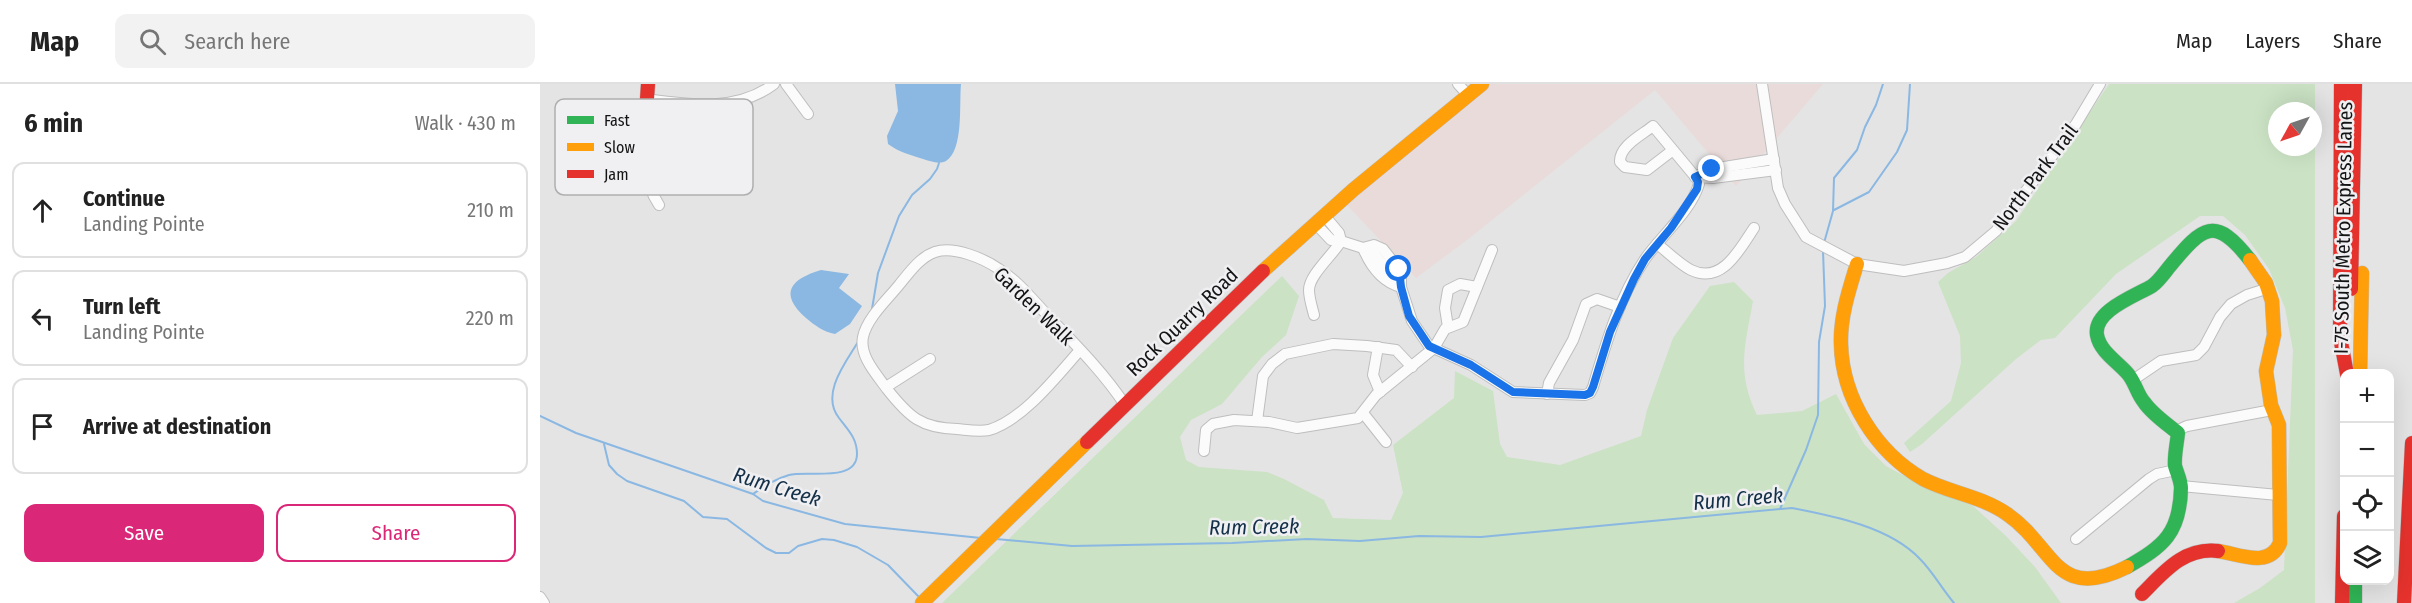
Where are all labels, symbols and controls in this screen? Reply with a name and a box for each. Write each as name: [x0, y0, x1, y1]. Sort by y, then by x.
search box: [115, 14, 535, 68]
text: Map: [30, 25, 79, 58]
icon: search: [136, 25, 169, 58]
text: Search here: [184, 28, 290, 55]
text: Map: [2176, 28, 2212, 54]
text: Layers: [2245, 28, 2300, 54]
text: Share: [2333, 28, 2382, 54]
legend: [555, 99, 753, 195]
north arrow: [2268, 102, 2322, 156]
street label: I-75 South Metro Express Lanes: [2329, 102, 2357, 354]
text: 6 min: [24, 108, 83, 139]
text: Walk · 430 m: [415, 111, 516, 135]
text: Fast: [604, 111, 631, 130]
street label: North Park Trail: [1987, 119, 2083, 235]
text: Slow: [604, 138, 635, 157]
route end: [1698, 155, 1724, 181]
text: Jam: [604, 165, 629, 184]
text: Continue: [83, 185, 165, 212]
icon: ahead: [26, 194, 59, 227]
text: 210 m: [467, 198, 514, 222]
text: Landing Pointe: [83, 212, 205, 236]
route start: [1385, 255, 1411, 281]
street label: Garden Walk: [989, 262, 1080, 351]
street label: Rock Quarry Road: [1121, 263, 1243, 381]
text: Turn left: [83, 293, 161, 320]
icon: left: [26, 302, 59, 335]
text: 220 m: [466, 306, 514, 330]
text: Landing Pointe: [83, 320, 205, 344]
map controls: [2340, 369, 2394, 585]
button: +: [2340, 369, 2394, 423]
icon: arrive: [26, 410, 59, 443]
text: Arrive at destination: [83, 413, 271, 440]
button: −: [2340, 423, 2394, 477]
water label: Rum Creek: [730, 461, 824, 513]
button: locate: [2340, 477, 2394, 531]
water label: Rum Creek: [1692, 482, 1784, 516]
button: Save: [24, 504, 264, 562]
button: Share: [276, 504, 516, 562]
water label: Rum Creek: [1209, 513, 1299, 541]
button: layers: [2340, 531, 2394, 585]

